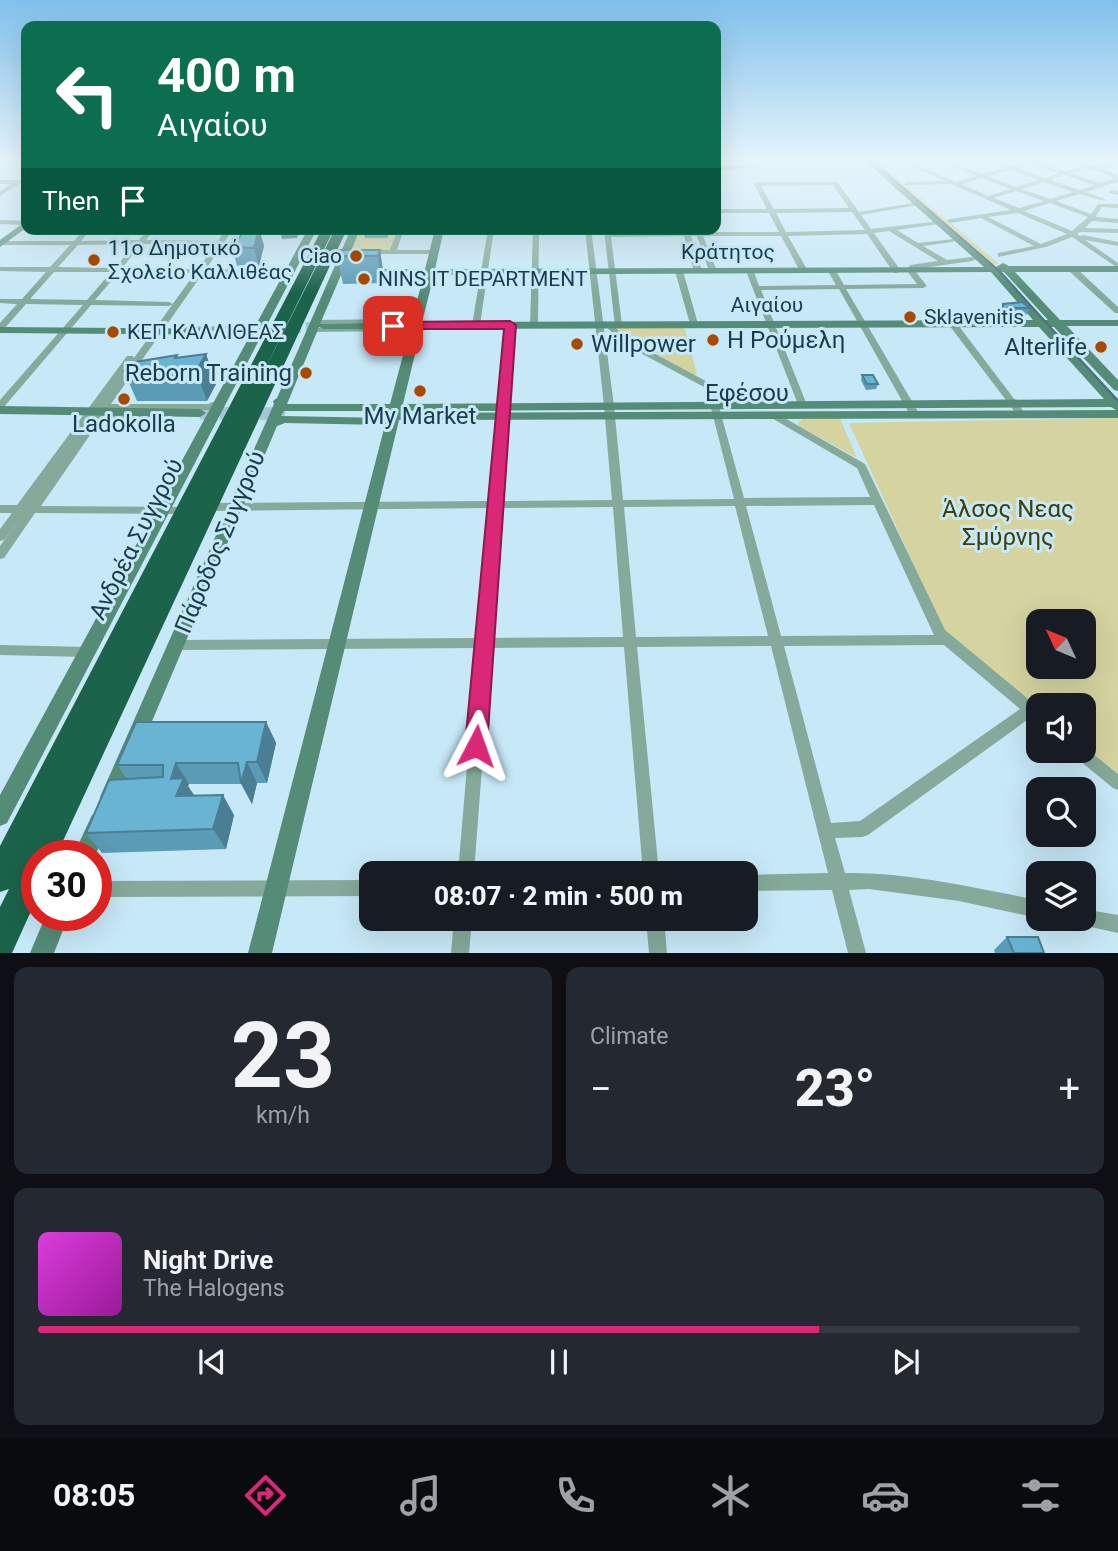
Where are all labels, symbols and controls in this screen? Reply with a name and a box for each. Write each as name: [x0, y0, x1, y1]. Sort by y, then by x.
text: 400 m: [157, 47, 296, 104]
icon: left: [42, 49, 133, 140]
text: Αιγαίου: [157, 106, 268, 144]
icon: arrive: [114, 182, 152, 220]
text: Then: [42, 186, 100, 216]
place label: 11ο Δημοτικό Σχολείο Καλλιθέας: [108, 236, 292, 284]
street label: Κράτητος: [681, 240, 775, 264]
place label: Ciao: [300, 244, 342, 268]
marker: Ciao: [348, 248, 364, 264]
marker: 11ο Δημοτικό Σχολείο Καλλιθέας: [86, 252, 102, 268]
place label: NINS IT DEPARTMENT: [378, 267, 588, 291]
marker: NINS IT DEPARTMENT: [356, 271, 372, 287]
street label: Αιγαίου: [731, 293, 803, 317]
pin: [363, 296, 423, 356]
place label: Sklavenitis: [924, 305, 1024, 329]
icon: arrive: [374, 307, 412, 345]
marker: Sklavenitis: [902, 309, 918, 325]
place label: ΚΕΠ ΚΑΛΛΙΘΕΑΣ: [127, 320, 284, 344]
marker: ΚΕΠ ΚΑΛΛΙΘΕΑΣ: [105, 324, 121, 340]
place label: Η Ρούμελη: [727, 326, 845, 354]
place label: Willpower: [591, 330, 696, 358]
marker: Η Ρούμελη: [705, 332, 721, 348]
place label: Alterlife: [1004, 333, 1087, 361]
marker: Willpower: [569, 336, 585, 352]
marker: Alterlife: [1093, 339, 1109, 355]
place label: Reborn Training: [125, 359, 292, 387]
marker: Reborn Training: [298, 365, 314, 381]
street label: Εφέσου: [705, 379, 789, 407]
marker: My Market: [412, 383, 428, 399]
marker: Ladokolla: [116, 391, 132, 407]
place label: My Market: [364, 402, 477, 430]
place label: Ladokolla: [72, 410, 176, 438]
street label: Πάροδος Συγγρού: [169, 447, 271, 637]
street label: Ανδρέα Συγγρού: [83, 454, 189, 624]
park label: Άλσος Νεας Σμύρνης: [942, 495, 1074, 551]
north arrow: [1026, 609, 1096, 679]
map controls: [1026, 609, 1096, 931]
button: sound: [1026, 693, 1096, 763]
position arrow: [439, 709, 513, 783]
button: search: [1026, 777, 1096, 847]
speed limit sign: 30: [21, 840, 112, 931]
button: layers: [1026, 861, 1096, 931]
text: 08:07 · 2 min · 500 m: [434, 881, 683, 911]
text: 23: [231, 1003, 335, 1109]
text: Climate: [590, 1023, 669, 1050]
text: 23°: [795, 1058, 875, 1119]
text: −: [590, 1067, 612, 1111]
text: +: [1058, 1067, 1080, 1111]
text: km/h: [256, 1102, 310, 1129]
text: Night Drive: [143, 1245, 273, 1275]
text: The Halogens: [143, 1275, 285, 1302]
icon: previous: [193, 1343, 231, 1381]
icon: pause: [540, 1343, 578, 1381]
icon: next: [887, 1343, 925, 1381]
icon: directions: [241, 1471, 290, 1520]
icon: music: [396, 1471, 445, 1520]
icon: phone: [551, 1471, 600, 1520]
icon: climate: [706, 1471, 755, 1520]
icon: car: [861, 1471, 910, 1520]
icon: filters: [1016, 1471, 1065, 1520]
text: 08:05: [53, 1476, 135, 1514]

